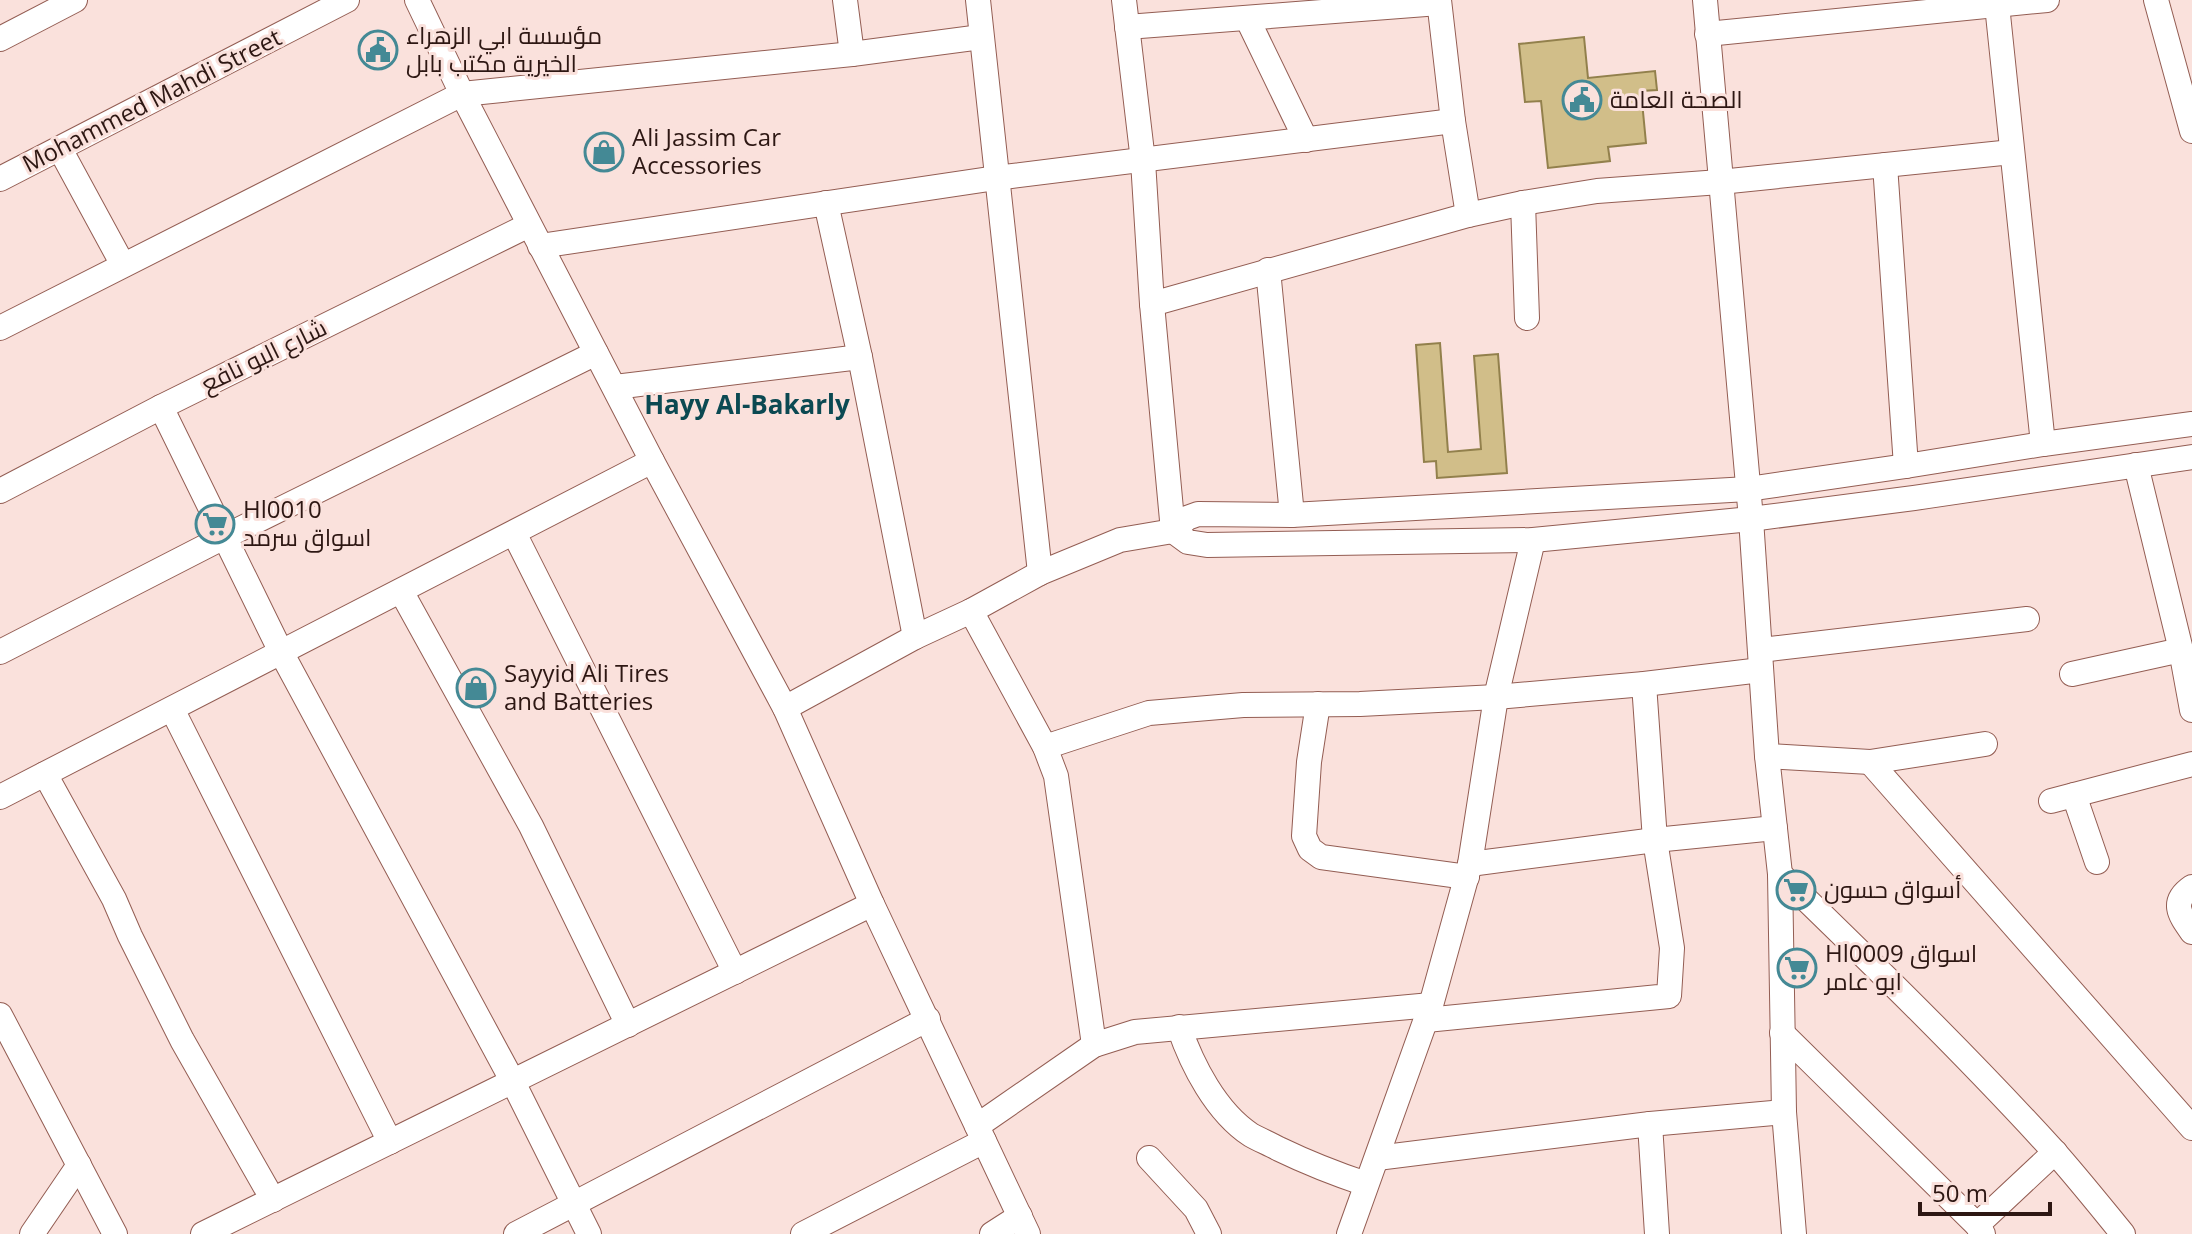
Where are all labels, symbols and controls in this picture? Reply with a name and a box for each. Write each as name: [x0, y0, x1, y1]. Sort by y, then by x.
place label: مؤسسة ابي الزهراء الخيرية مكتب بابل: [406, 18, 602, 79]
street label: Mohammed Mahdi Street: [16, 20, 286, 179]
public building icon: مؤسسة ابي الزهراء الخيرية مكتب بابل: [357, 29, 399, 71]
public building icon: الصحة العامة: [1561, 79, 1603, 121]
place label: الصحة العامة: [1610, 82, 1743, 115]
place label: Ali Jassim Car Accessories: [632, 120, 781, 181]
shop icon: Ali Jassim Car Accessories: [583, 131, 625, 173]
street label: شارع البو نافع: [195, 310, 332, 400]
district label: Hayy Al-Bakarly: [644, 386, 850, 422]
place label: Hl0010 اسواق سرمد: [243, 492, 371, 553]
supermarket icon: Hl0010 اسواق سرمد: [194, 503, 236, 545]
place label: Sayyid Ali Tires and Batteries: [504, 656, 669, 717]
shop icon: Sayyid Ali Tires and Batteries: [455, 667, 497, 709]
supermarket icon: أسواق حسون: [1775, 869, 1817, 911]
place label: أسواق حسون: [1824, 872, 1961, 905]
place label: Hl0009 اسواق ابو عامر: [1823, 936, 1977, 997]
supermarket icon: Hl0009 اسواق ابو عامر: [1776, 947, 1818, 989]
scale bar: [1920, 1166, 2050, 1216]
text: 50 m: [1932, 1176, 1988, 1209]

